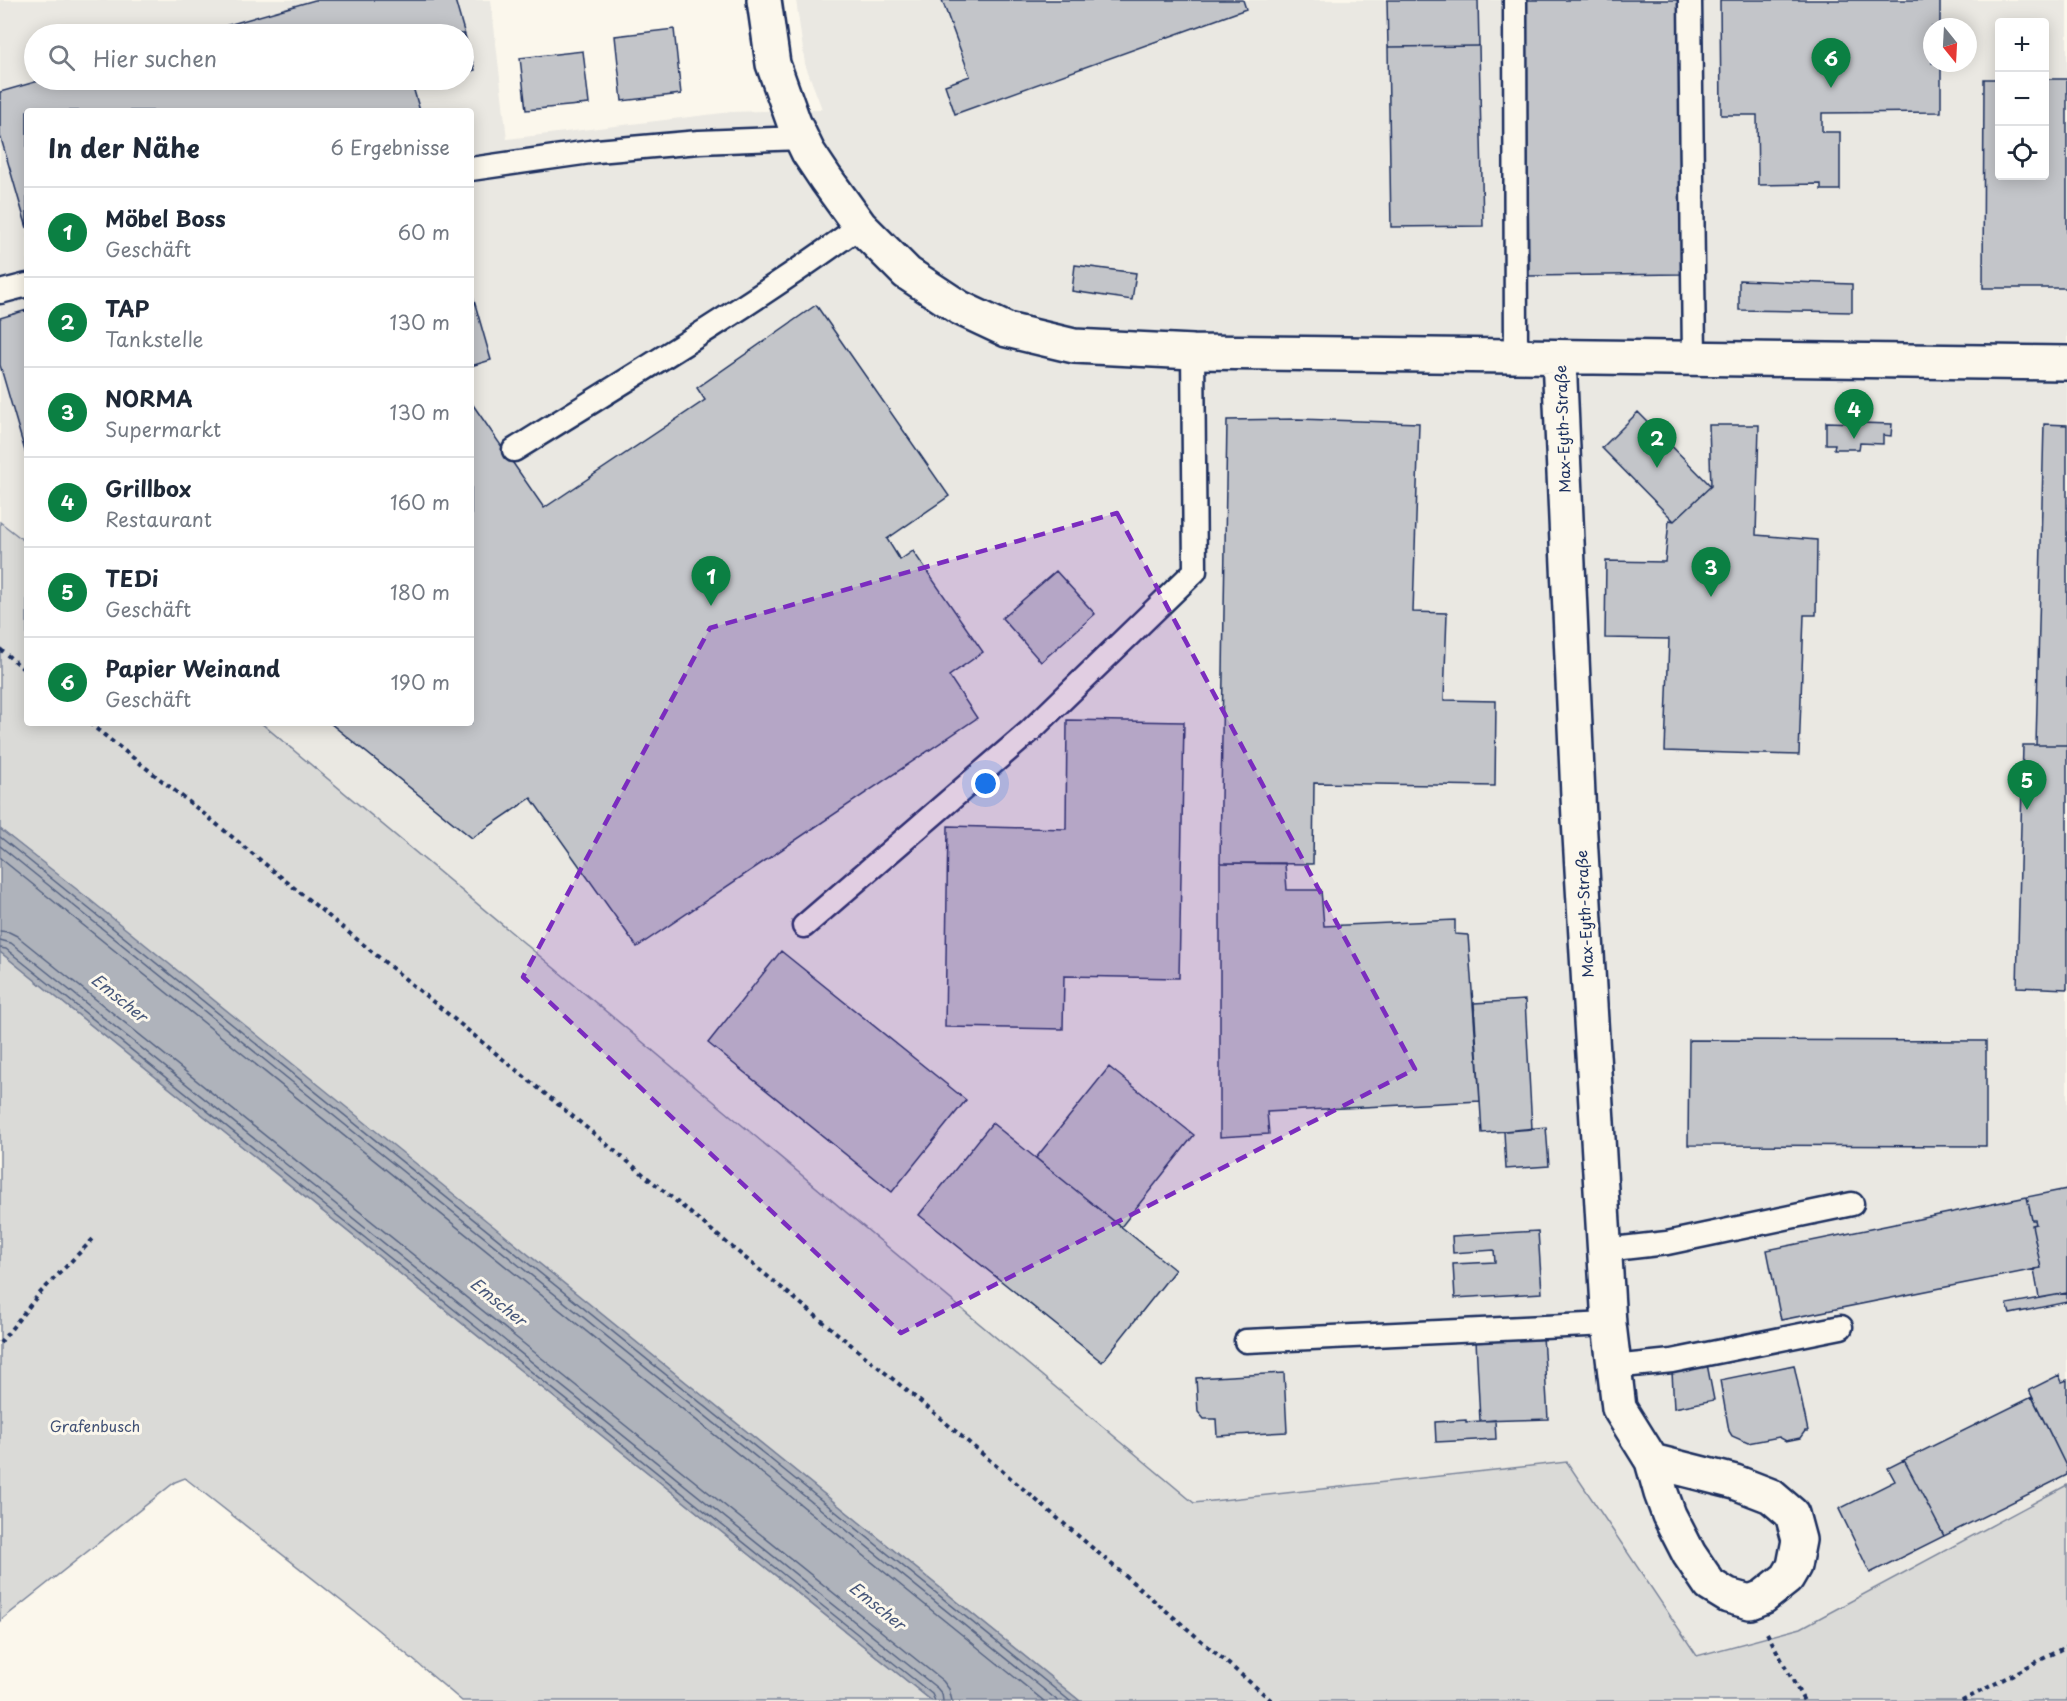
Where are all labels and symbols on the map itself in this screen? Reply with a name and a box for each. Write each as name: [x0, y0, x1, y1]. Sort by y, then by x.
north arrow: [1923, 18, 1977, 72]
pin: 6: [1812, 38, 1850, 88]
street label: Max-Eyth-Straße: [1548, 365, 1576, 493]
pin: 4: [1834, 390, 1874, 439]
pin: 2: [1638, 418, 1676, 468]
pin: 3: [1692, 548, 1730, 597]
pin: 1: [692, 556, 730, 606]
pin: 5: [2008, 760, 2046, 810]
your location: [971, 769, 1000, 798]
street label: Max-Eyth-Straße: [1569, 850, 1599, 978]
water label: Emscher: [87, 967, 155, 1029]
water label: Emscher: [466, 1271, 534, 1333]
park label: Grafenbusch: [50, 1414, 140, 1437]
water label: Emscher: [845, 1575, 913, 1637]

